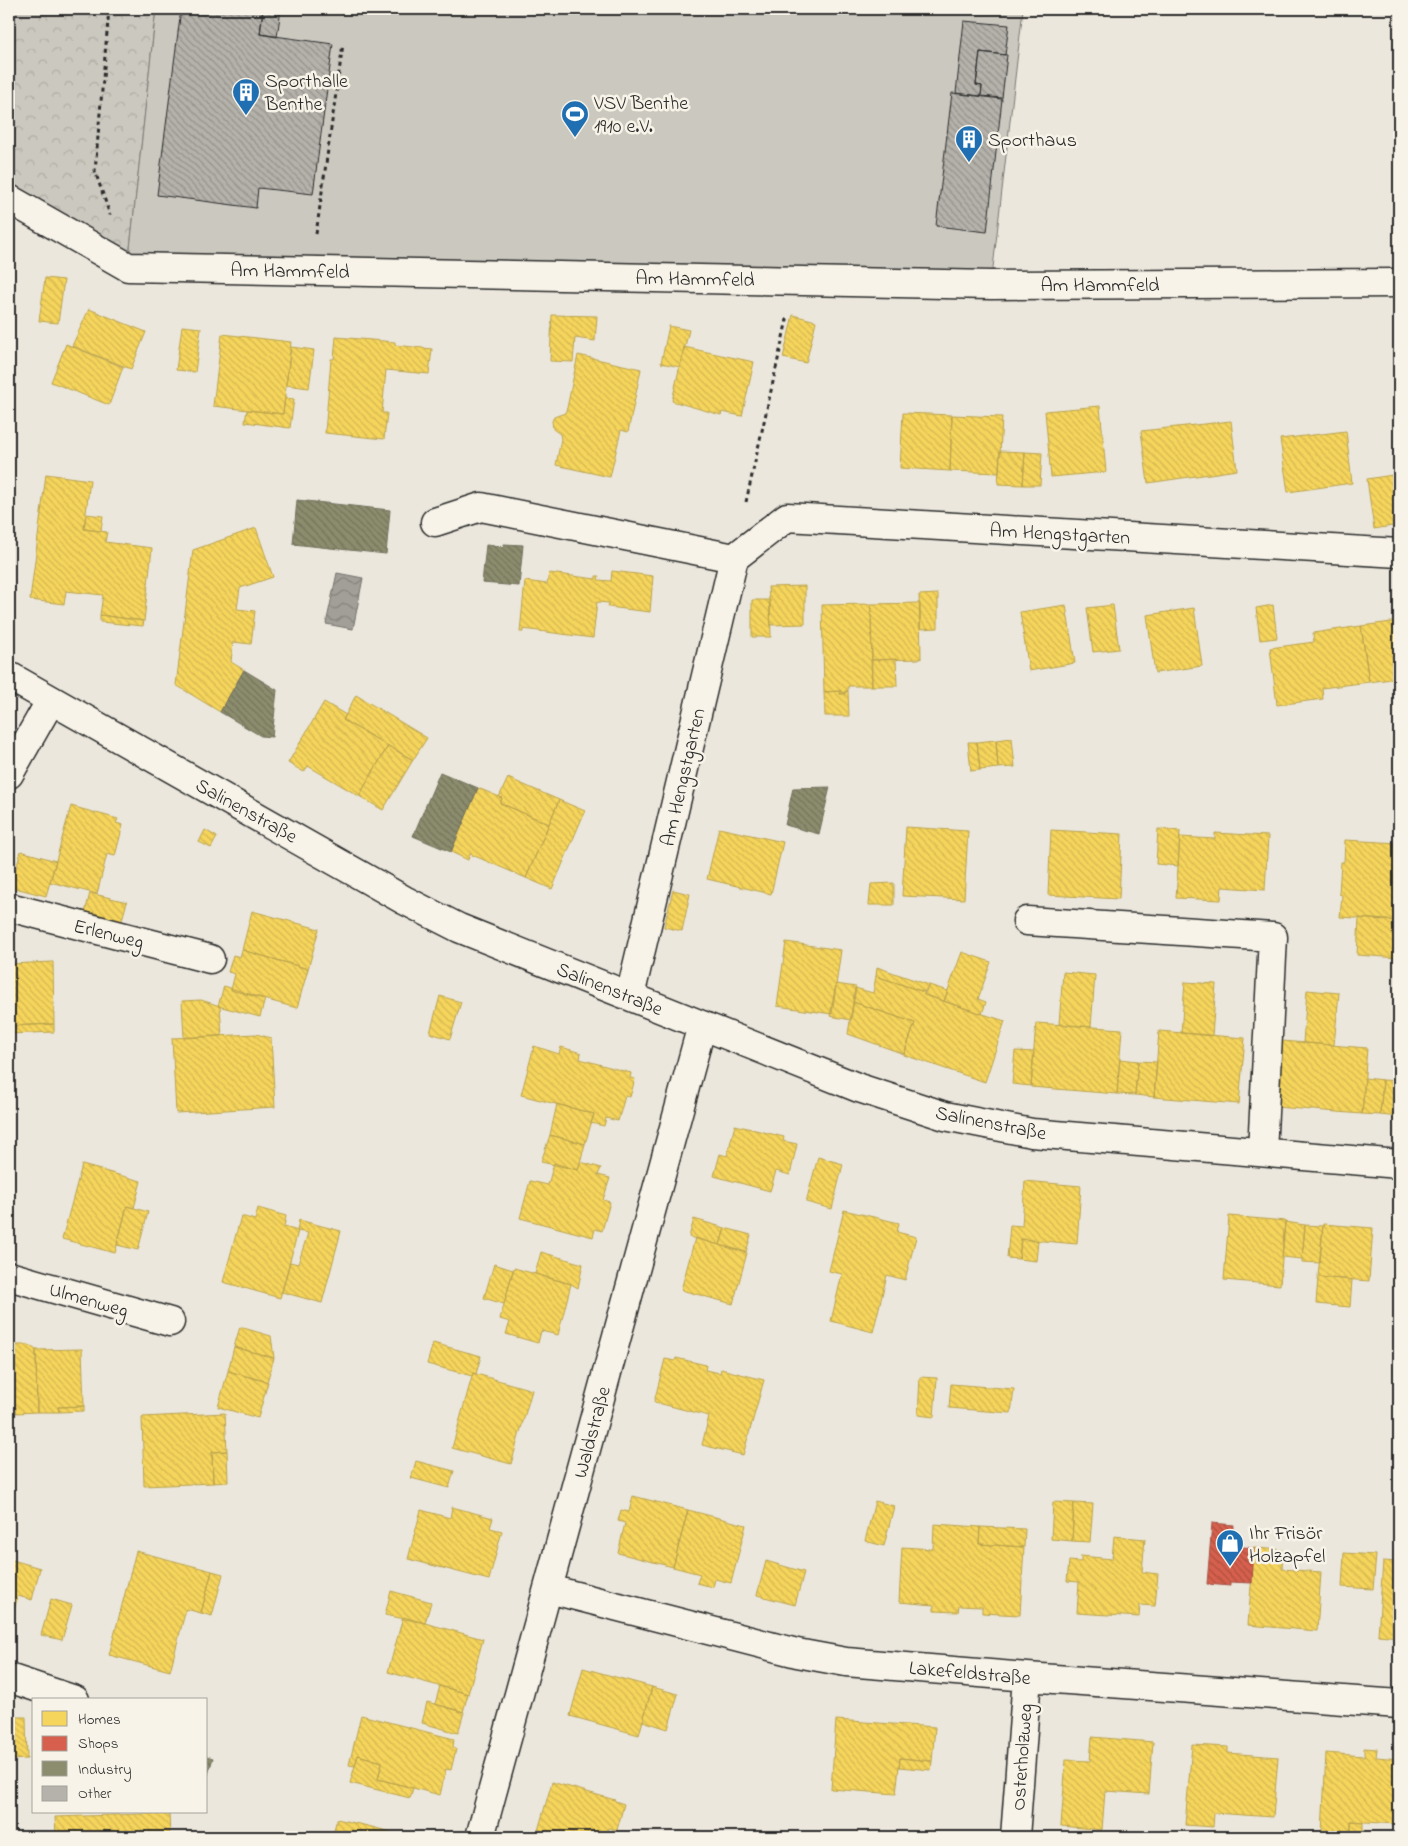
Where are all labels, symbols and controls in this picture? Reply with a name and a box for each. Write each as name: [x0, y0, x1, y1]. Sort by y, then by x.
place label: Sporthalle Benthe: [264, 68, 348, 120]
building icon: Sporthalle Benthe: [231, 77, 261, 116]
place label: VSV Benthe 1910 e.V.: [593, 90, 688, 142]
sports icon: VSV Benthe 1910 e.V.: [560, 99, 590, 138]
building icon: Sporthaus: [954, 124, 984, 163]
place label: Sporthaus: [988, 127, 1077, 156]
street label: Am Hammfeld: [230, 257, 350, 288]
street label: Am Hammfeld: [635, 265, 755, 296]
street label: Am Hammfeld: [1040, 272, 1160, 301]
street label: Am Hengstgarten: [989, 517, 1131, 555]
street label: Am Hengstgarten: [654, 706, 715, 850]
street label: Salinenstraße: [190, 772, 302, 852]
street label: Erlenweg: [70, 913, 147, 959]
street label: Salinenstraße: [551, 956, 667, 1025]
street label: Salinenstraße: [932, 1099, 1049, 1149]
street label: Ulmenweg: [45, 1276, 131, 1328]
street label: Waldstraße: [567, 1383, 620, 1482]
place label: Ihr Frisör Holzapfel: [1249, 1520, 1325, 1572]
shop icon: Ihr Frisör Holzapfel: [1215, 1528, 1245, 1567]
street label: Lakefeldstraße: [908, 1655, 1032, 1694]
legend: [32, 1698, 208, 1814]
street label: Osterholzweg: [1005, 1703, 1043, 1812]
text: Homes: [78, 1709, 121, 1731]
text: Shops: [78, 1733, 118, 1755]
text: Industry: [78, 1759, 132, 1782]
text: Other: [78, 1783, 112, 1805]

